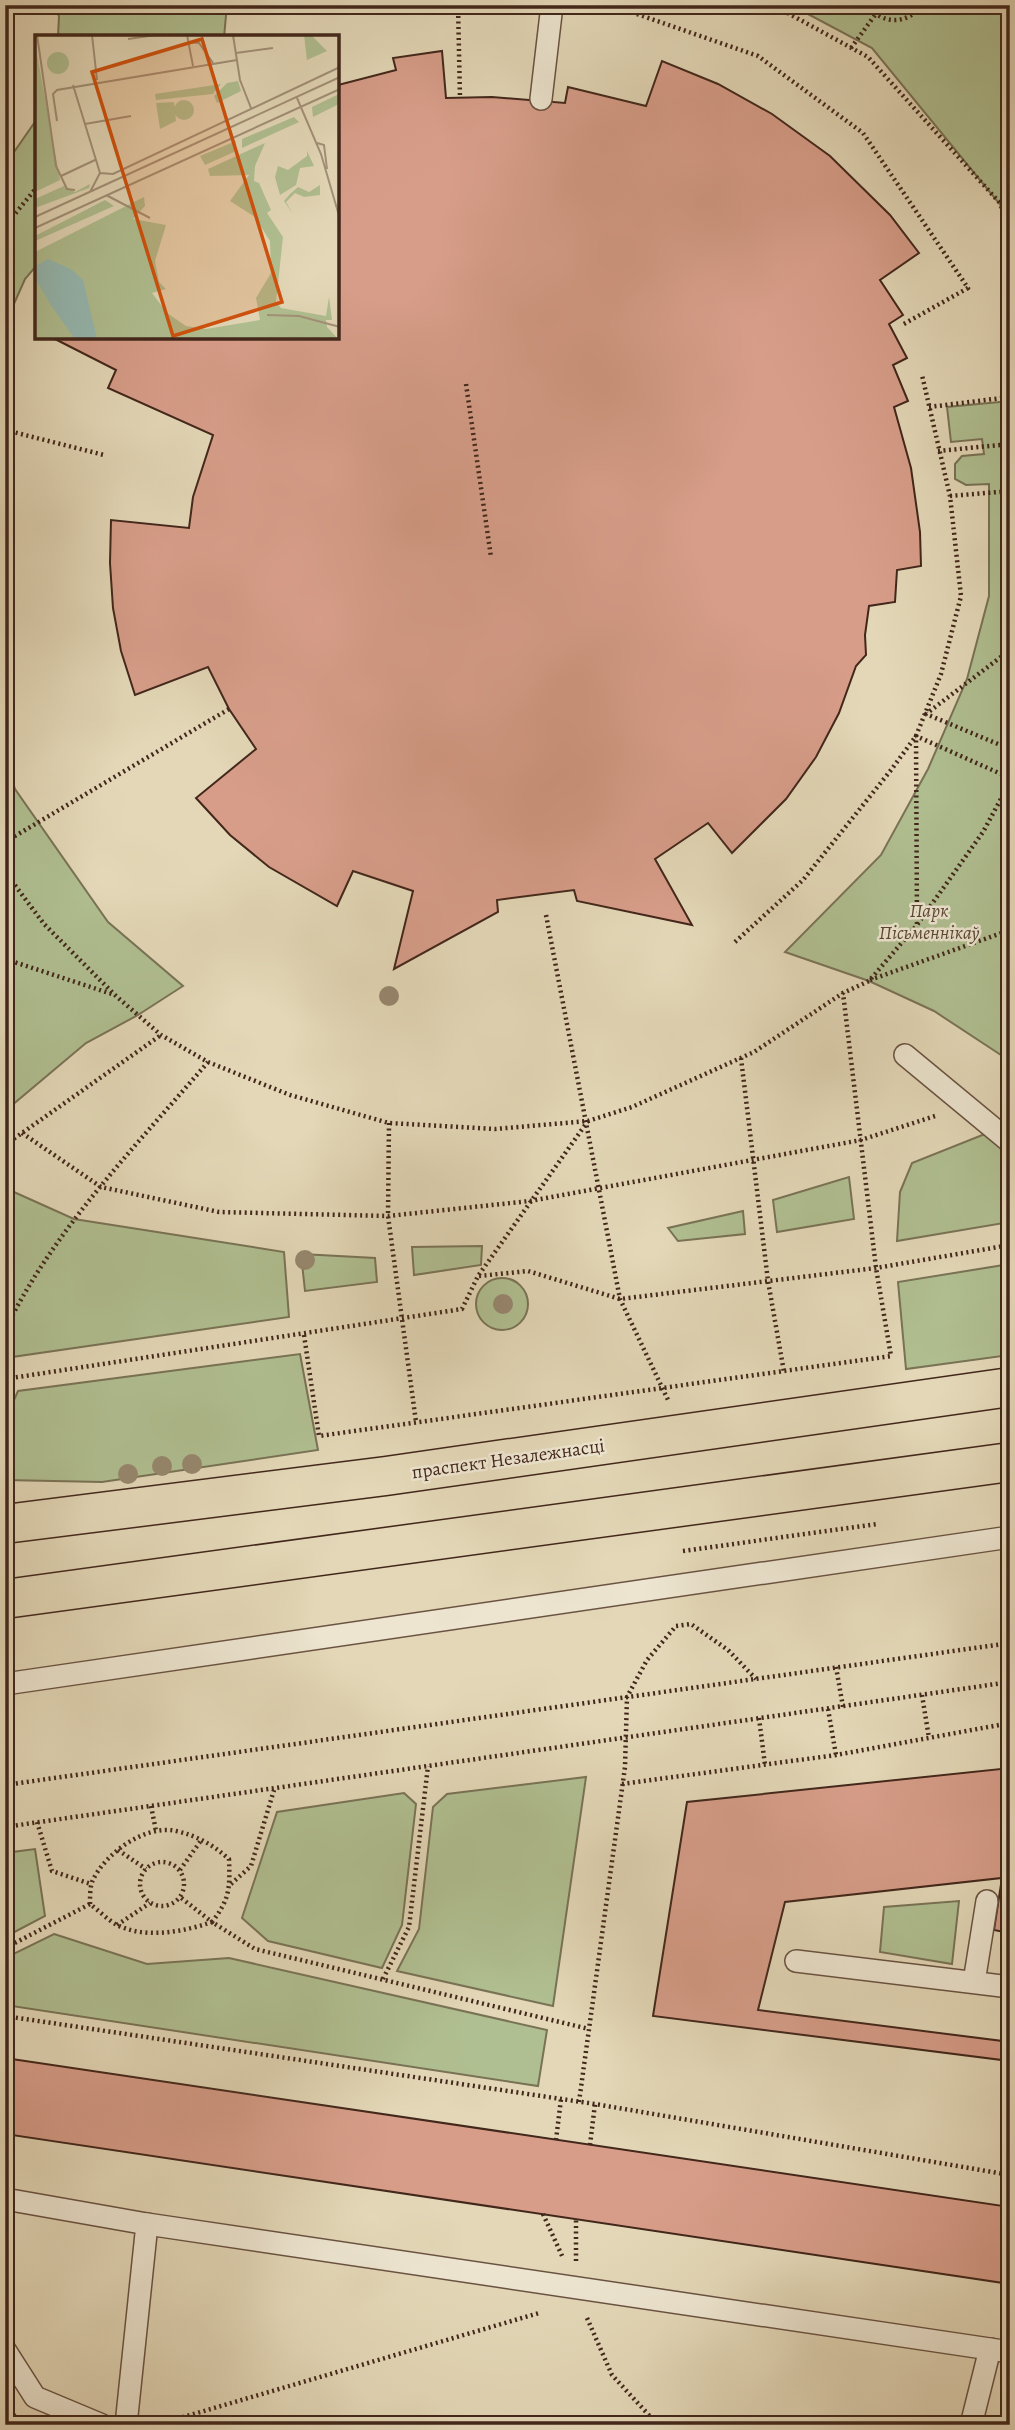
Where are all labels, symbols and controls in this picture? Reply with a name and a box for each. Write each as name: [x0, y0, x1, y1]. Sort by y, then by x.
inset map: [35, 35, 340, 340]
park label: Парк Пісьменнікаў: [879, 898, 979, 946]
street label: праспект Незалежнасці: [410, 1433, 606, 1485]

